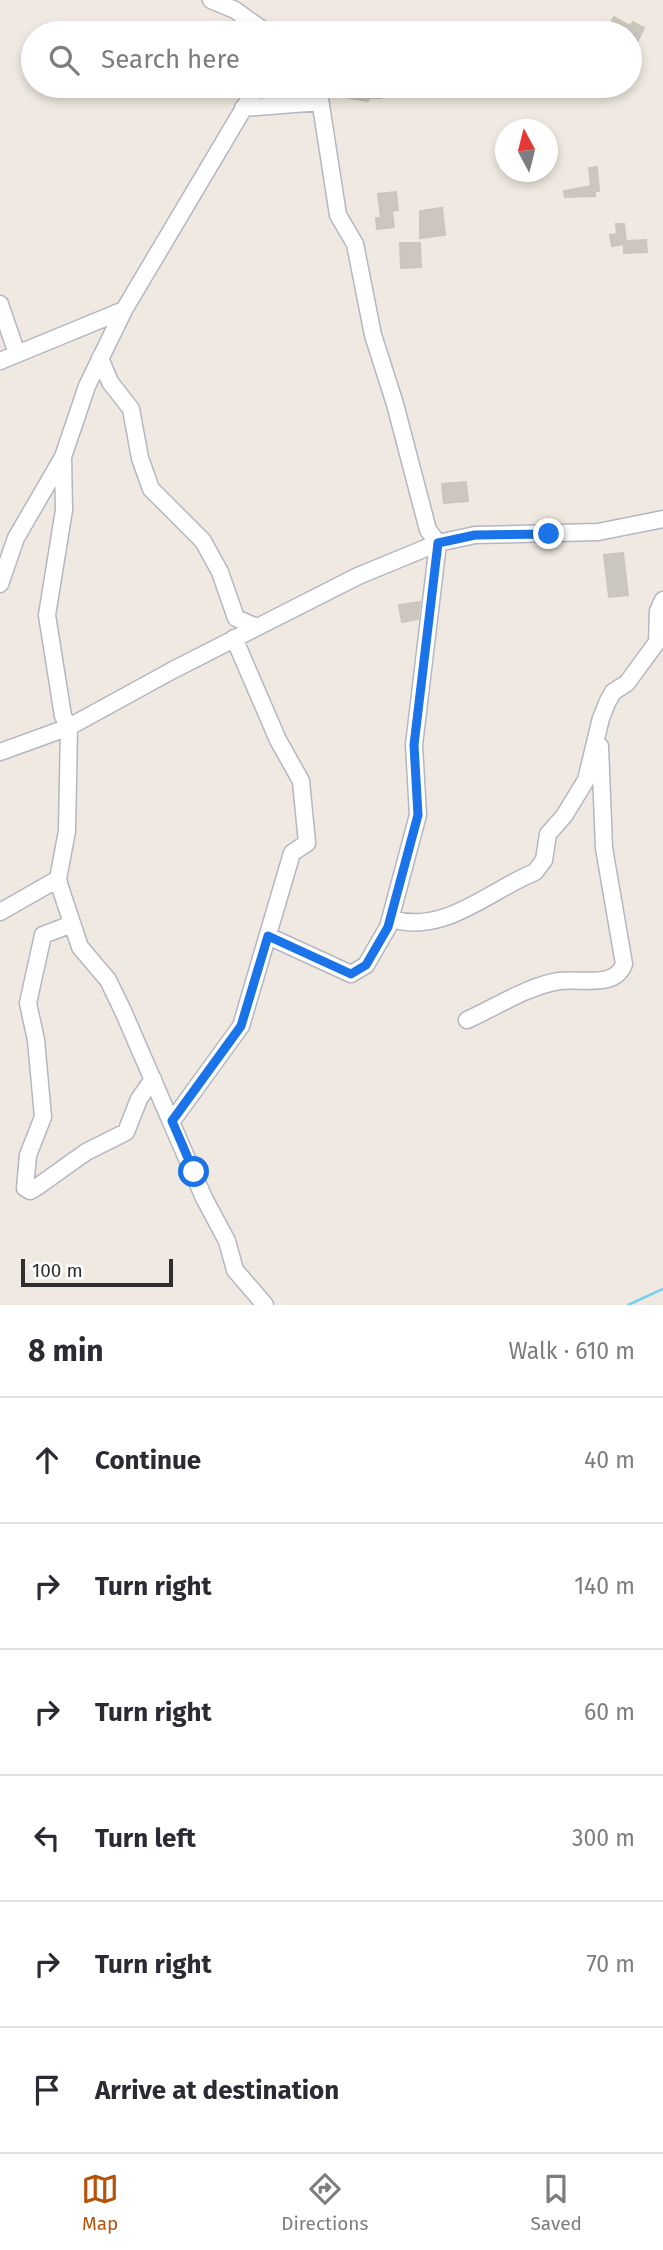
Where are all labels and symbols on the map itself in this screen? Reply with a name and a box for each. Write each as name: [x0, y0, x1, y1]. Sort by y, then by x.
north arrow: [495, 119, 558, 182]
route end: [533, 518, 564, 549]
route start: [178, 1156, 209, 1187]
scale bar: [21, 1256, 173, 1288]

